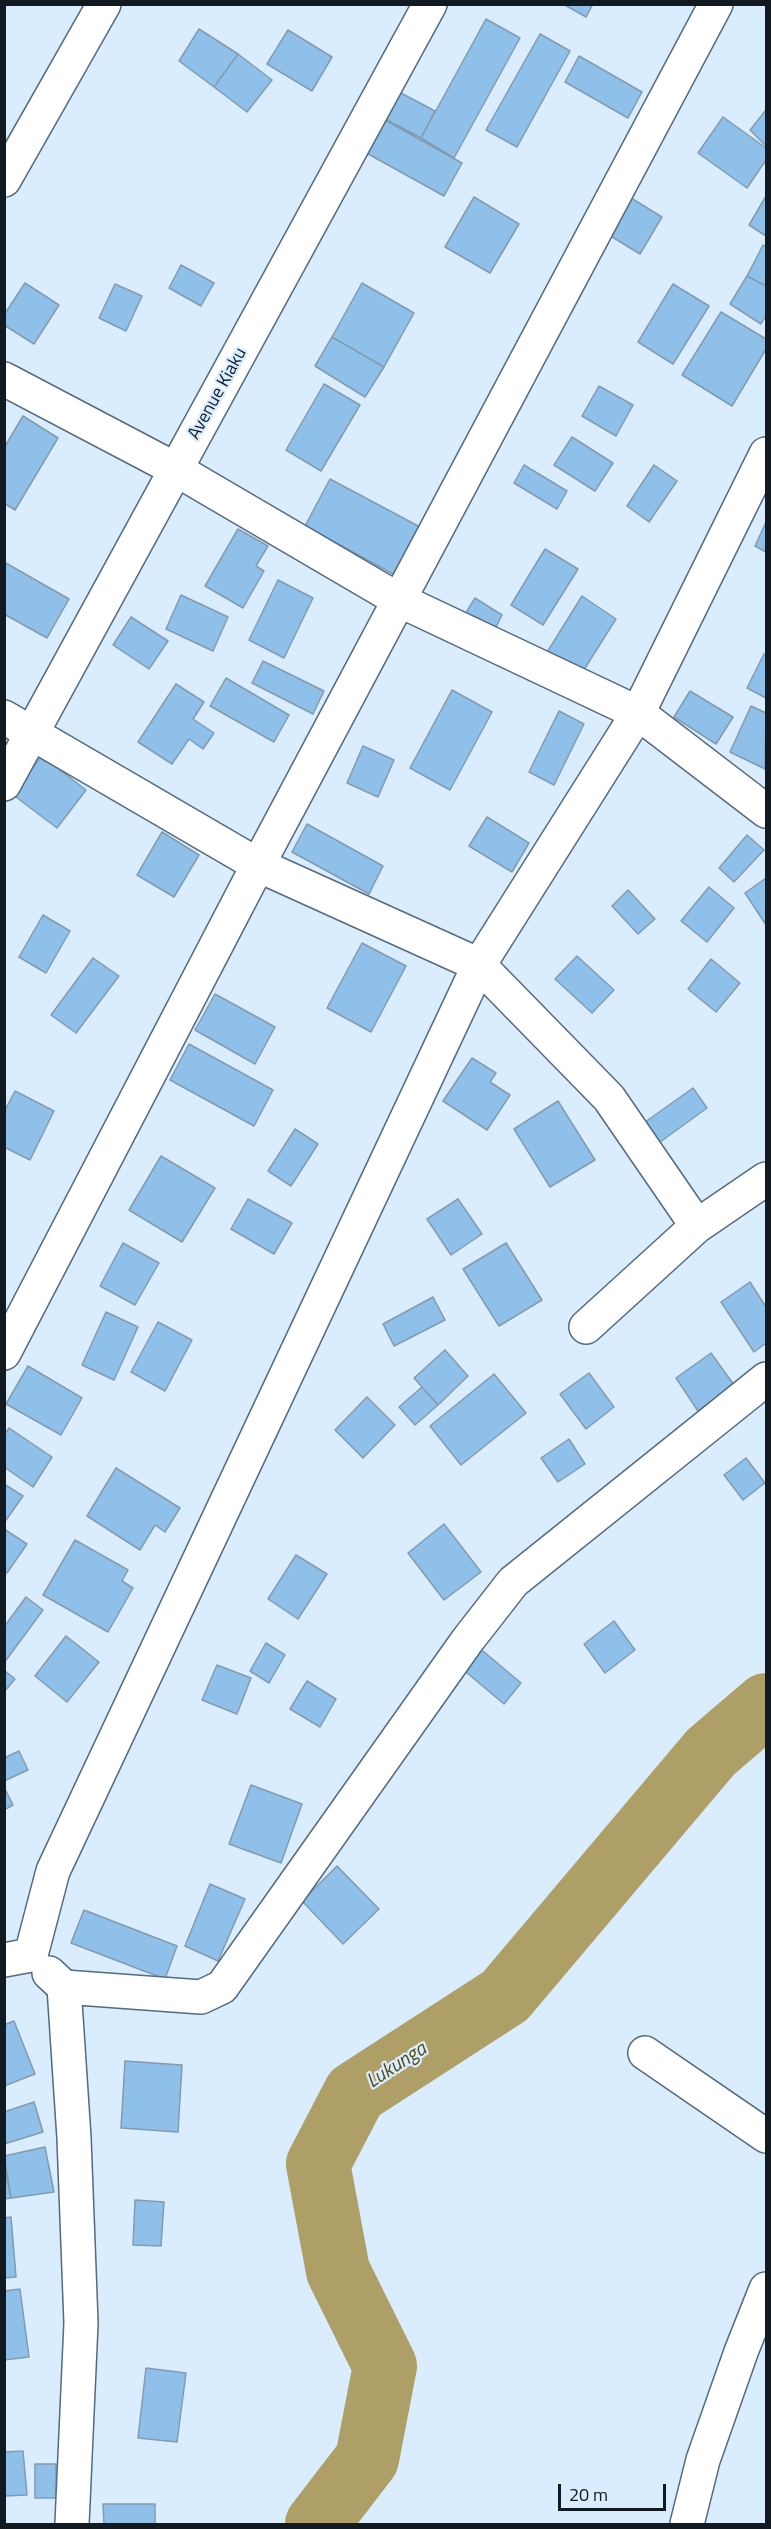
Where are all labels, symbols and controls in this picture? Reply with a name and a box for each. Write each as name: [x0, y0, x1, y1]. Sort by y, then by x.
street label: Avenue Kiaku: [184, 344, 252, 444]
water label: Lukunga: [363, 2038, 431, 2094]
scale bar: [561, 2472, 669, 2510]
text: 20 m: [569, 2481, 608, 2508]

